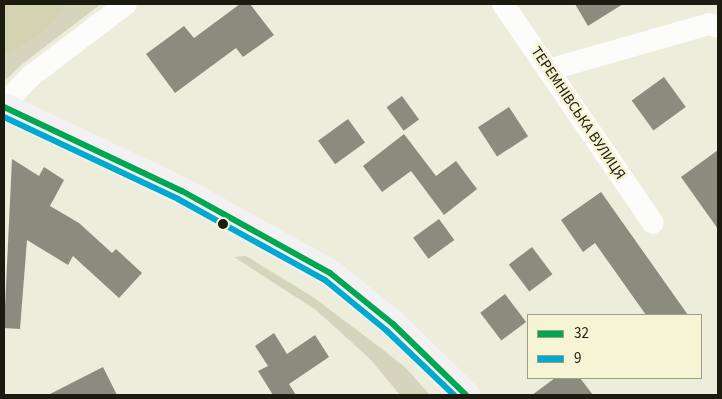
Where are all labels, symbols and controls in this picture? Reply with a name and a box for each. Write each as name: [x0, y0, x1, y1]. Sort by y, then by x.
street label: ТЕРЕМНІВСЬКА ВУЛИЦЯ: [527, 43, 629, 183]
unlabelled marker: [218, 219, 228, 229]
legend: [527, 314, 702, 379]
text: 32: [574, 323, 589, 344]
text: 9: [574, 348, 581, 369]

